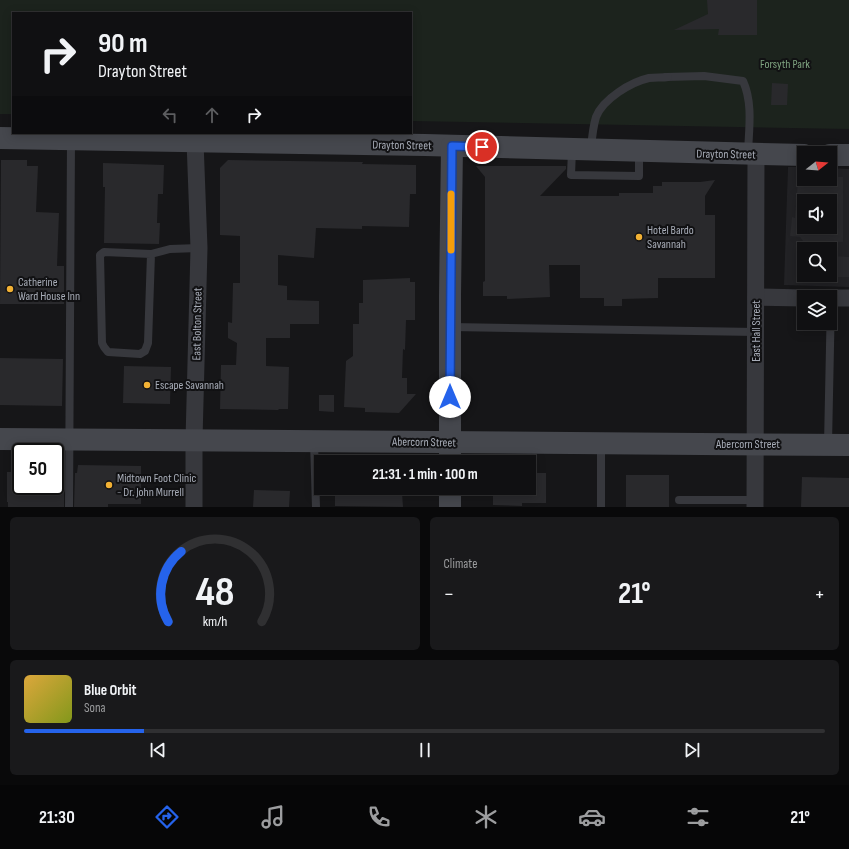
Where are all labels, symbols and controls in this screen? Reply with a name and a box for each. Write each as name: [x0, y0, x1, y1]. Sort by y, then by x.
text: 90 m: [98, 27, 148, 60]
icon: right: [32, 28, 84, 80]
park label: Forsyth Park: [760, 57, 810, 72]
text: Drayton Street: [98, 61, 187, 82]
icon: left: [159, 104, 181, 126]
icon: ahead: [201, 104, 223, 126]
icon: right: [243, 104, 265, 126]
pin: [465, 130, 499, 164]
icon: arrive: [471, 136, 493, 158]
street label: Drayton Street: [372, 137, 432, 154]
street label: Drayton Street: [696, 146, 756, 163]
north arrow: [797, 146, 837, 186]
map controls: [797, 146, 837, 330]
button: sound: [797, 194, 837, 234]
place label: Hotel Bardo Savannah: [647, 223, 694, 252]
marker: Hotel Bardo Savannah: [634, 232, 644, 242]
button: search: [797, 242, 837, 282]
place label: Catherine Ward House Inn: [18, 275, 80, 304]
marker: Catherine Ward House Inn: [5, 284, 15, 294]
street label: East Bolton Street: [189, 287, 206, 361]
button: layers: [797, 290, 837, 330]
street label: East Hall Street: [749, 300, 764, 362]
position arrow: [429, 376, 471, 418]
place label: Escape Savannah: [155, 378, 224, 393]
marker: Escape Savannah: [142, 380, 152, 390]
street label: Abercorn Street: [391, 434, 456, 451]
street label: Abercorn Street: [715, 437, 780, 452]
speed limit sign: 50: [12, 443, 64, 495]
text: 21:31 · 1 min · 100 m: [372, 465, 478, 484]
place label: Midtown Foot Clinic - Dr. John Murrell: [117, 471, 196, 500]
marker: Midtown Foot Clinic - Dr. John Murrell: [104, 480, 114, 490]
text: Climate: [444, 556, 477, 572]
text: 48: [195, 567, 234, 616]
text: 21°: [618, 576, 651, 612]
text: −: [444, 581, 454, 608]
text: +: [814, 581, 825, 608]
text: km/h: [202, 612, 227, 629]
text: Blue Orbit: [84, 681, 136, 700]
text: Sona: [84, 700, 106, 716]
icon: previous: [147, 739, 169, 761]
icon: pause: [414, 739, 436, 761]
icon: next: [681, 739, 703, 761]
icon: directions: [153, 803, 181, 831]
icon: music: [259, 803, 287, 831]
icon: phone: [365, 803, 393, 831]
icon: climate: [472, 803, 500, 831]
icon: car: [578, 803, 606, 831]
icon: filters: [684, 803, 712, 831]
text: 21:30: [39, 807, 75, 828]
text: 21°: [790, 807, 810, 828]

